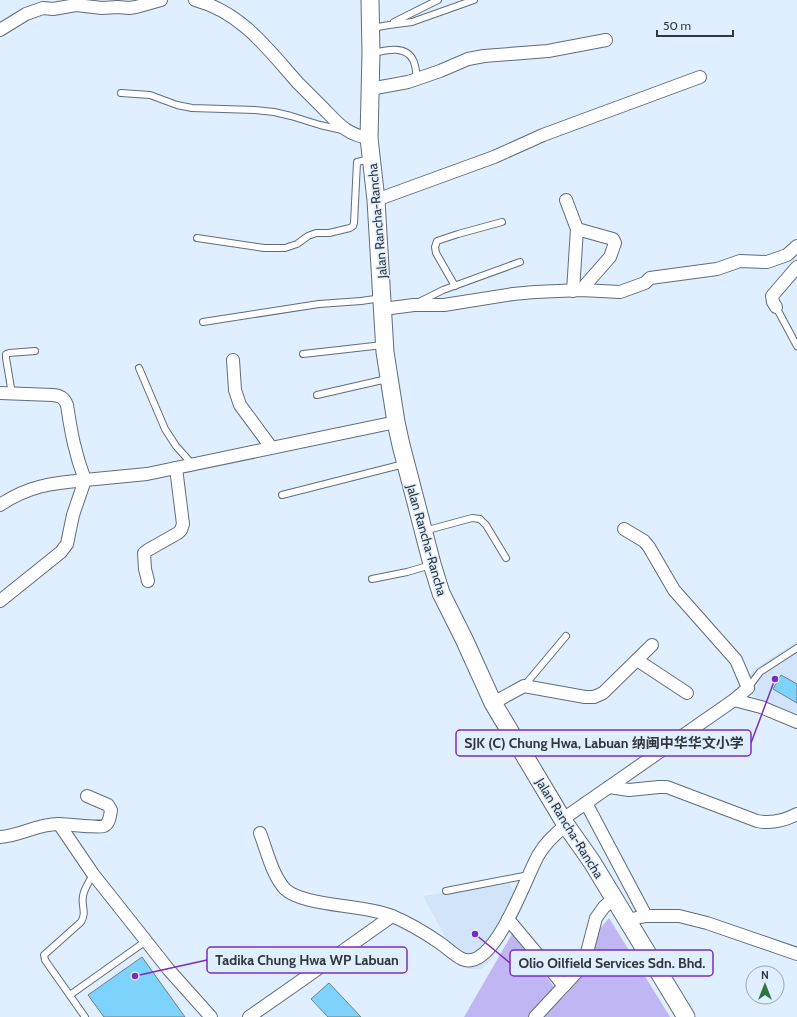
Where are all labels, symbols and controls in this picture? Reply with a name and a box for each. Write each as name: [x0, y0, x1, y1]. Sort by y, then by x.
scale bar: [657, 12, 733, 38]
text: 50 m: [663, 18, 691, 33]
street label: Jalan Rancha-Rancha: [364, 162, 390, 280]
street label: Jalan Rancha-Rancha: [403, 481, 451, 598]
callout: SJK (C) Chung Hwa, Labuan 纳闽中华华文小学: [456, 730, 751, 756]
text: SJK (C) Chung Hwa, Labuan 纳闽中华华文小学: [464, 734, 744, 752]
street label: Jalan Rancha-Rancha: [532, 774, 608, 882]
callout: Tadika Chung Hwa WP Labuan: [207, 947, 407, 973]
callout: Olio Oilfield Services Sdn. Bhd.: [510, 950, 713, 976]
text: Tadika Chung Hwa WP Labuan: [215, 951, 399, 969]
text: Olio Oilfield Services Sdn. Bhd.: [519, 954, 705, 972]
north arrow: [745, 965, 785, 1005]
text: N: [761, 968, 769, 982]

